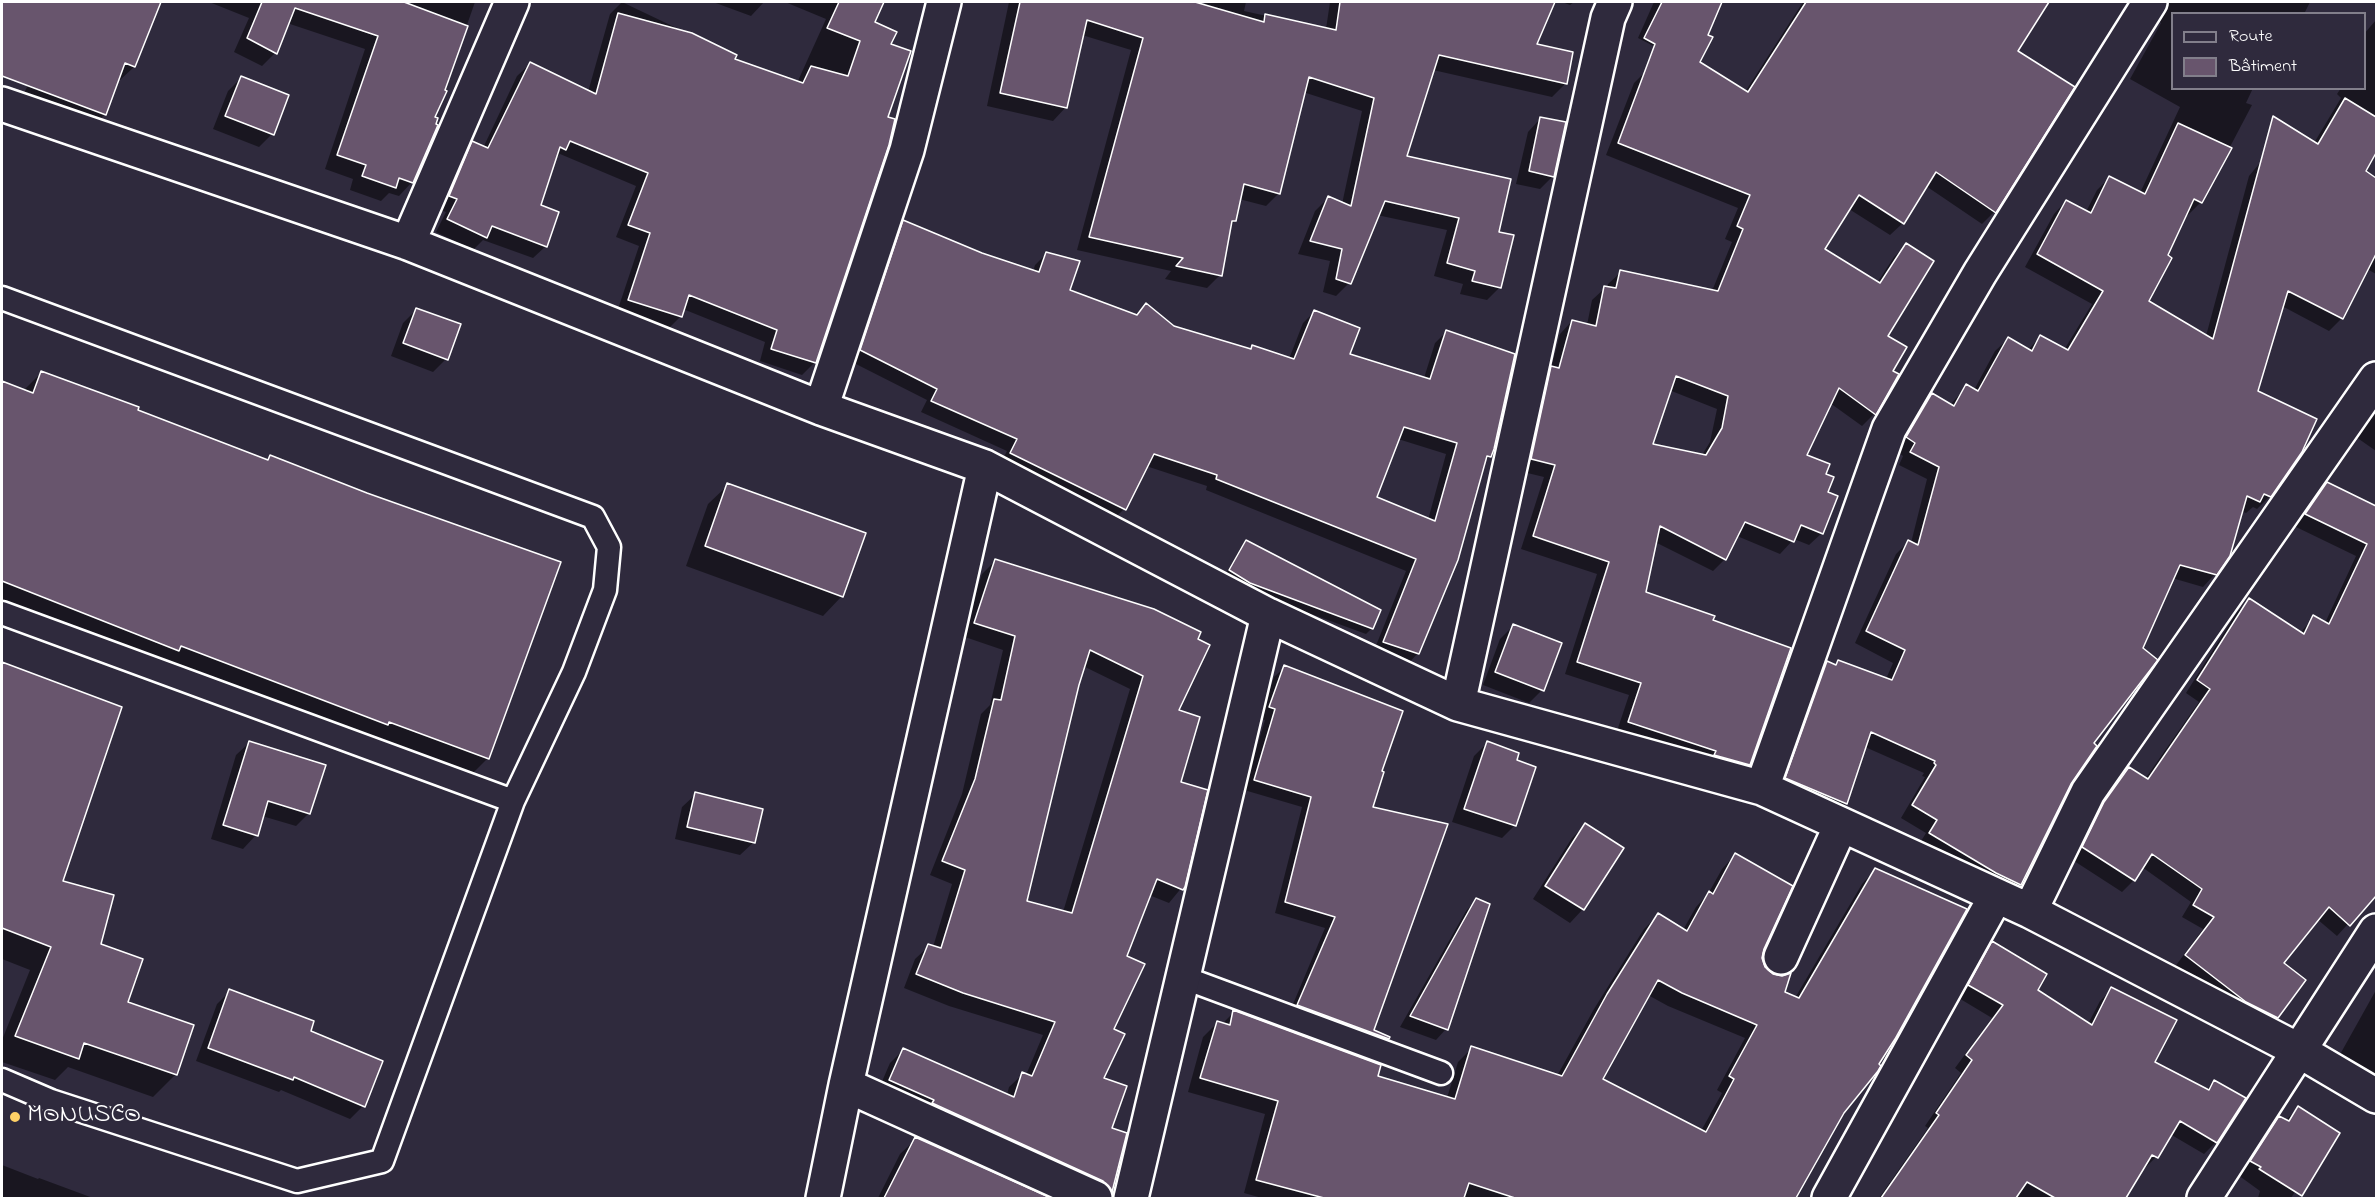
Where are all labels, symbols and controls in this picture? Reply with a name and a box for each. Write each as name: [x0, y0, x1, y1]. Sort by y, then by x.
legend: [2171, 12, 2366, 90]
text: Route: [2229, 24, 2273, 50]
text: Bâtiment: [2229, 54, 2297, 80]
place label: MONUSCO: [27, 1101, 141, 1133]
marker: MONUSCO: [8, 1110, 22, 1124]

